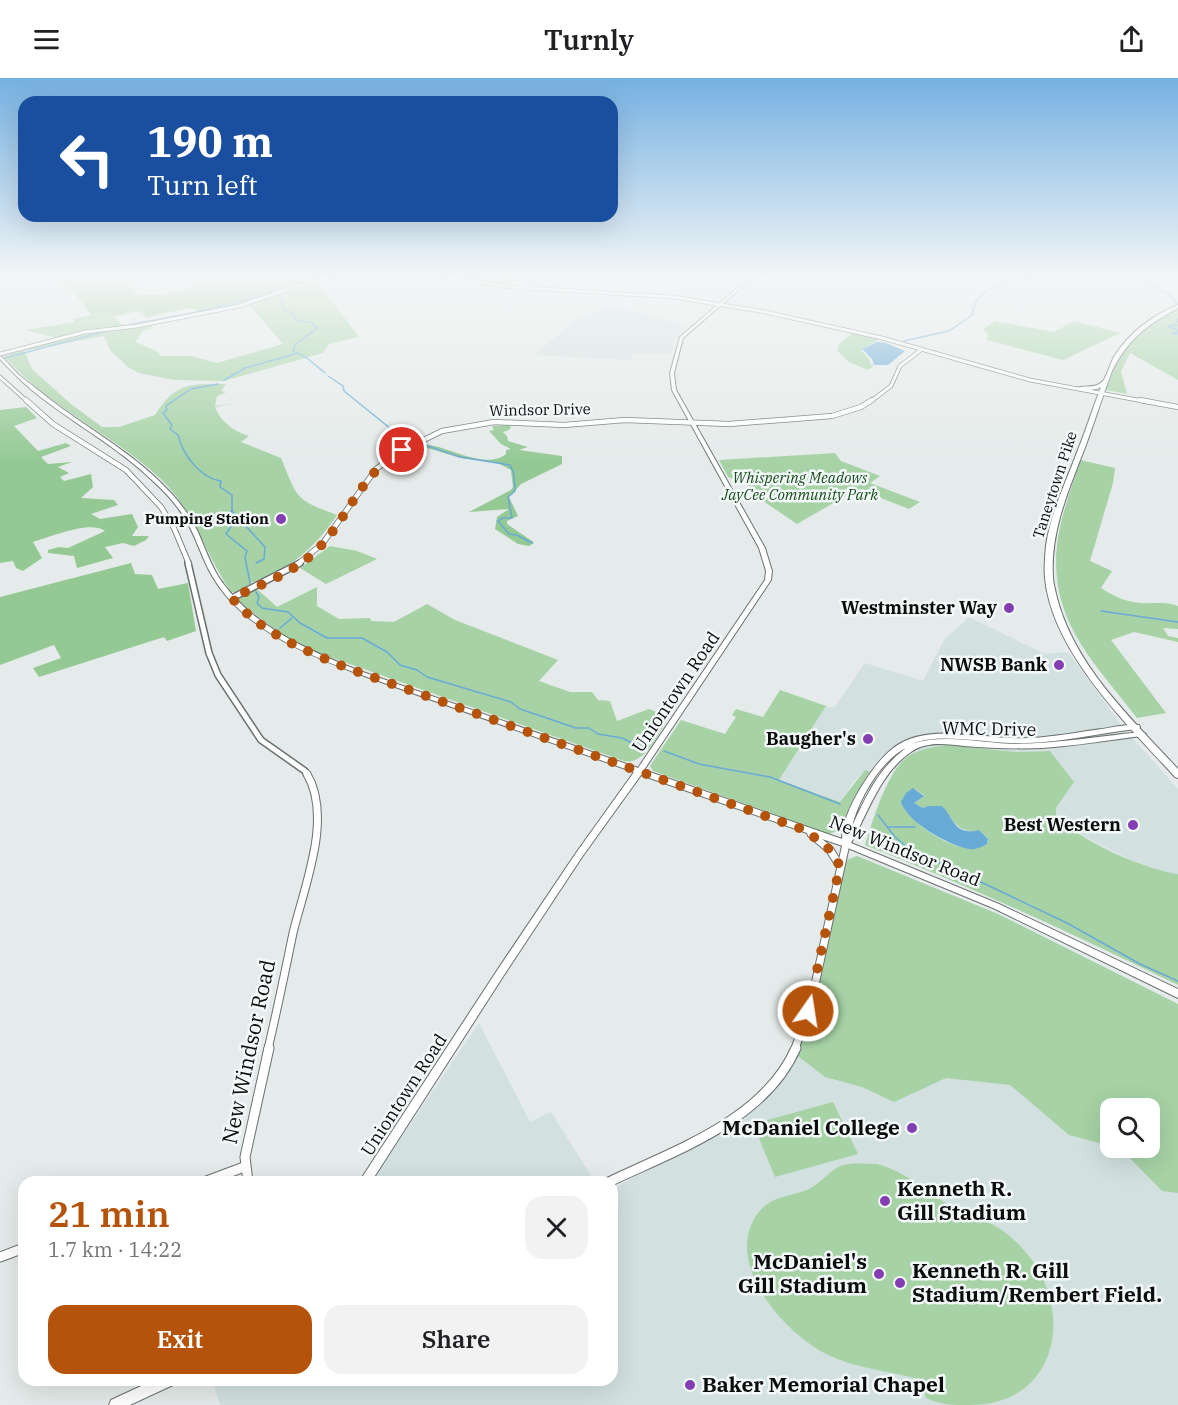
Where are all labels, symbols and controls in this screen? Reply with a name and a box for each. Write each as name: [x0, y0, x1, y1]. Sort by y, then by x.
text: Turnly: [544, 22, 634, 57]
icon: menu: [30, 23, 63, 56]
icon: share: [1115, 23, 1148, 56]
text: 190 m: [147, 114, 273, 169]
icon: left: [48, 120, 126, 198]
text: Turn left: [147, 167, 258, 202]
street label: Windsor Drive: [489, 399, 591, 420]
pin: [376, 424, 427, 475]
street label: Taneytown Pike: [1028, 429, 1081, 541]
icon: arrive: [385, 433, 418, 466]
park label: Whispering Meadows JayCee Community Park: [721, 468, 878, 504]
place label: Pumping Station: [145, 509, 269, 528]
marker: Pumping Station: [274, 512, 288, 526]
place label: Westminster Way: [841, 596, 998, 619]
marker: Westminster Way: [1002, 601, 1016, 615]
street label: Uniontown Road: [627, 627, 725, 757]
place label: NWSB Bank: [940, 653, 1048, 676]
marker: NWSB Bank: [1052, 658, 1066, 672]
street label: WMC Drive: [942, 716, 1036, 741]
place label: Baugher's: [766, 727, 856, 750]
marker: Baugher's: [861, 732, 875, 746]
street label: New Windsor Road: [826, 810, 984, 891]
place label: Best Western: [1004, 813, 1121, 836]
marker: Best Western: [1126, 818, 1140, 832]
street label: New Windsor Road: [215, 957, 281, 1147]
position arrow: [776, 979, 840, 1043]
street label: Uniontown Road: [356, 1029, 452, 1160]
map controls: [1100, 1098, 1160, 1158]
button: search: [1100, 1098, 1160, 1158]
place label: McDaniel College: [722, 1113, 900, 1141]
marker: McDaniel College: [905, 1121, 919, 1135]
place label: Kenneth R. Gill Stadium: [897, 1174, 1026, 1226]
text: 21 min: [48, 1190, 170, 1237]
marker: Kenneth R. Gill Stadium: [878, 1194, 892, 1208]
button: close: [525, 1196, 588, 1259]
text: 1.7 km · 14:22: [48, 1236, 182, 1263]
place label: McDaniel's Gill Stadium: [738, 1247, 867, 1299]
place label: Kenneth R. Gill Stadium/Rembert Field.: [912, 1256, 1162, 1308]
marker: McDaniel's Gill Stadium: [872, 1267, 886, 1281]
marker: Kenneth R. Gill Stadium/Rembert Field.: [893, 1276, 907, 1290]
button: Exit: [48, 1305, 312, 1374]
button: Share: [324, 1305, 588, 1374]
place label: Baker Memorial Chapel: [702, 1370, 945, 1398]
marker: Baker Memorial Chapel: [683, 1378, 697, 1392]

